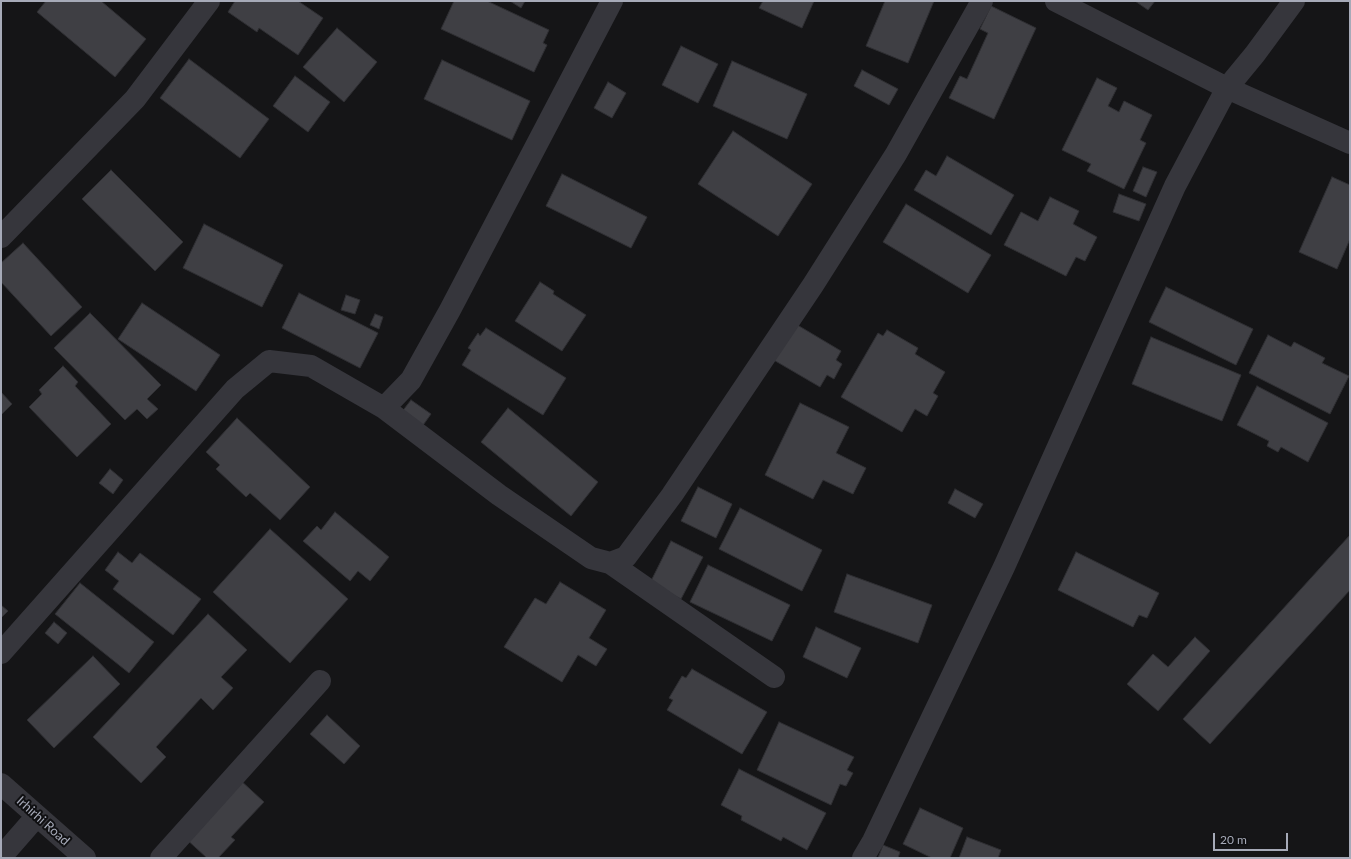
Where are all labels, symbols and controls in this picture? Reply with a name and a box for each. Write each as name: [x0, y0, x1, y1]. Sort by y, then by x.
street label: Irhirhi Road: [13, 793, 73, 849]
scale bar: [1215, 825, 1290, 851]
text: 20 m: [1220, 832, 1247, 847]

